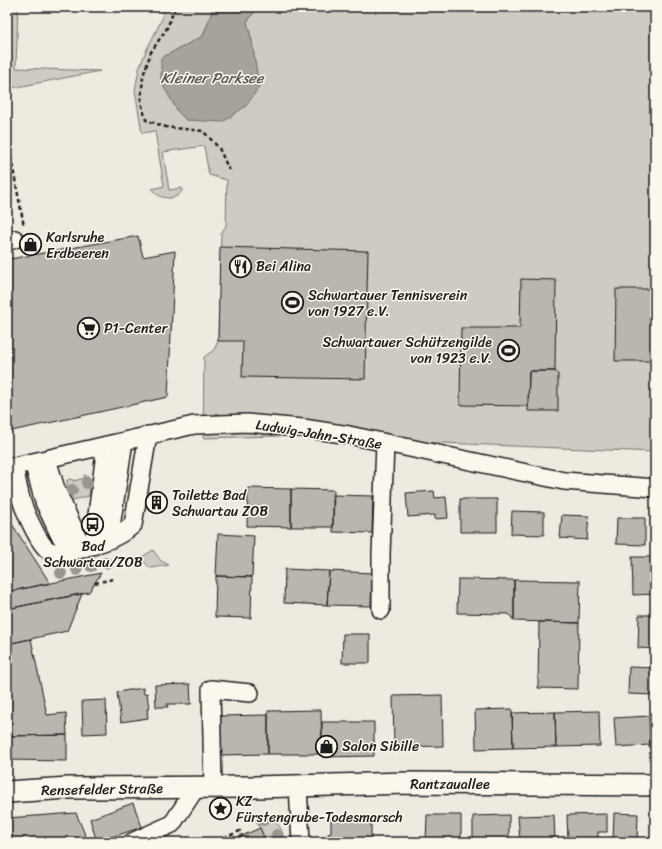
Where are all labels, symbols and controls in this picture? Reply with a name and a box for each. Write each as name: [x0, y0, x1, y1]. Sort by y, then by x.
water label: Kleiner Parksee: [161, 65, 265, 91]
place label: Karlsruhe Erdbeeren: [46, 225, 109, 266]
shop icon: Karlsruhe Erdbeeren: [18, 232, 44, 258]
restaurant icon: Bei Alina: [227, 253, 253, 279]
place label: Bei Alina: [256, 254, 311, 279]
place label: Schwartauer Tennisverein von 1927 e.V.: [308, 283, 468, 324]
sports icon: Schwartauer Tennisverein von 1927 e.V.: [280, 290, 306, 316]
supermarket icon: P1-Center: [76, 315, 102, 341]
place label: P1-Center: [104, 316, 169, 341]
place label: Schwartauer Schützengilde von 1923 e.V.: [323, 330, 492, 371]
sports icon: Schwartauer Schützengilde von 1923 e.V.: [495, 337, 521, 363]
street label: Ludwig-Jahn-Straße: [254, 412, 384, 457]
place label: Toilette Bad Schwartau ZOB: [172, 483, 268, 524]
building icon: Toilette Bad Schwartau ZOB: [144, 490, 170, 516]
bus stop icon: Bad Schwartau/ZOB: [80, 511, 106, 537]
place label: Bad Schwartau/ZOB: [43, 534, 143, 575]
shop icon: Salon Sibille: [313, 733, 339, 759]
place label: Salon Sibille: [342, 734, 419, 759]
street label: Rantzauallee: [410, 772, 490, 797]
street label: Rensefelder Straße: [41, 776, 163, 803]
place label: KZ Fürstengrube-Todesmarsch: [236, 789, 402, 830]
place icon: KZ Fürstengrube-Todesmarsch: [208, 796, 234, 822]

